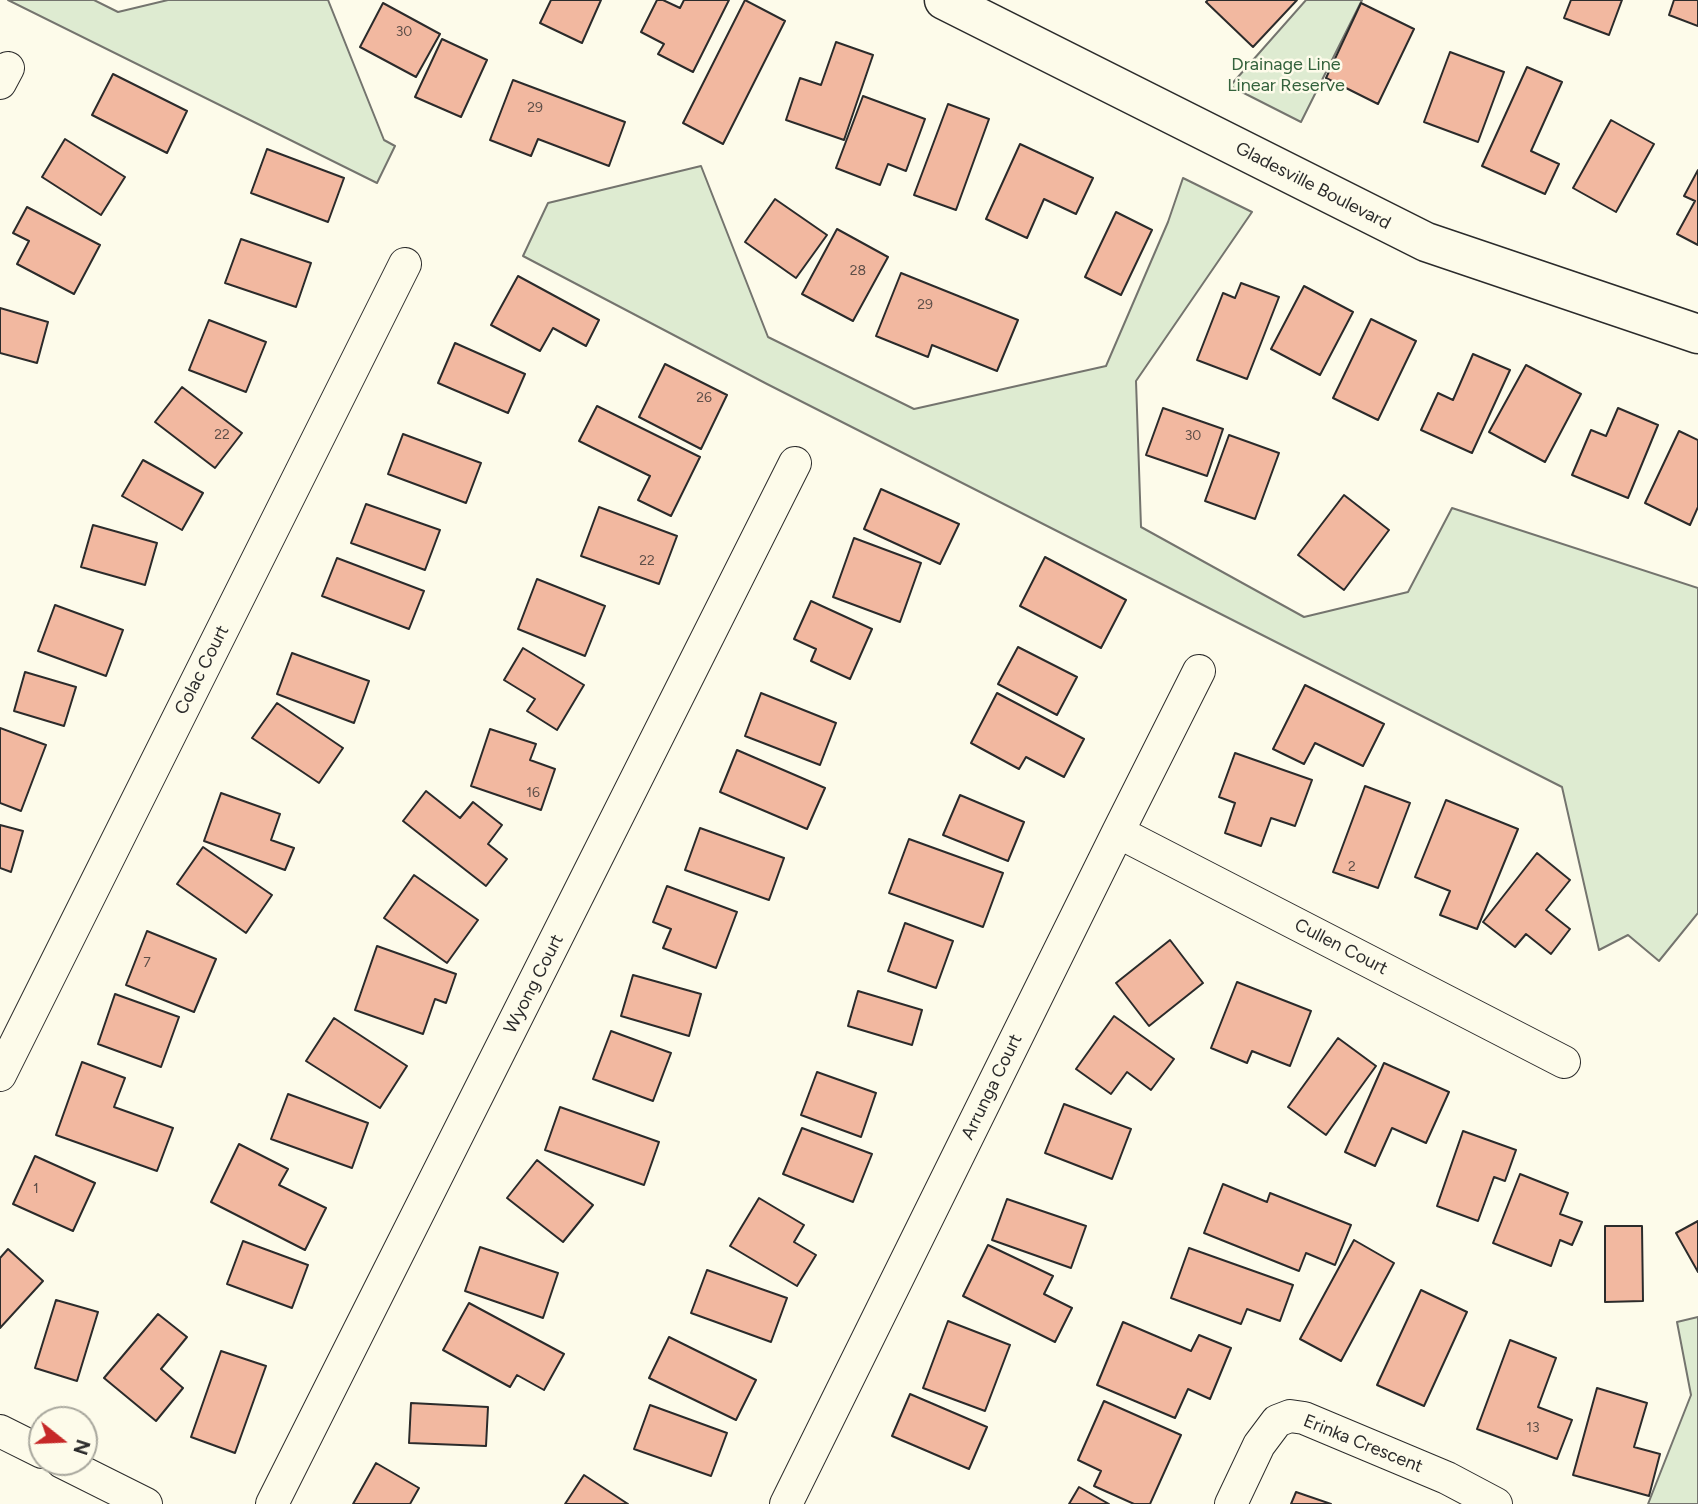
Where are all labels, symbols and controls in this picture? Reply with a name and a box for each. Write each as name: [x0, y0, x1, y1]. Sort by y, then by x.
house number: 30: [396, 24, 412, 40]
park label: Drainage Line Linear Reserve: [1227, 54, 1345, 96]
house number: 29: [527, 100, 543, 116]
street label: Gladesville Boulevard: [1232, 137, 1394, 235]
house number: 28: [850, 263, 866, 279]
house number: 29: [917, 297, 933, 313]
house number: 26: [696, 390, 712, 406]
house number: 22: [214, 427, 230, 443]
house number: 30: [1185, 428, 1201, 444]
house number: 22: [639, 553, 655, 569]
street label: Colac Court: [170, 622, 234, 718]
house number: 16: [526, 785, 540, 801]
house number: 2: [1348, 859, 1356, 875]
street label: Cullen Court: [1291, 914, 1391, 980]
street label: Wyong Court: [500, 931, 568, 1037]
house number: 7: [143, 955, 151, 971]
street label: Arrunga Court: [957, 1031, 1027, 1143]
house number: 1: [33, 1181, 39, 1197]
north arrow: [28, 1406, 98, 1476]
street label: Erinka Crescent: [1300, 1410, 1426, 1478]
house number: 13: [1526, 1420, 1540, 1436]
text: N: [68, 1436, 95, 1458]

